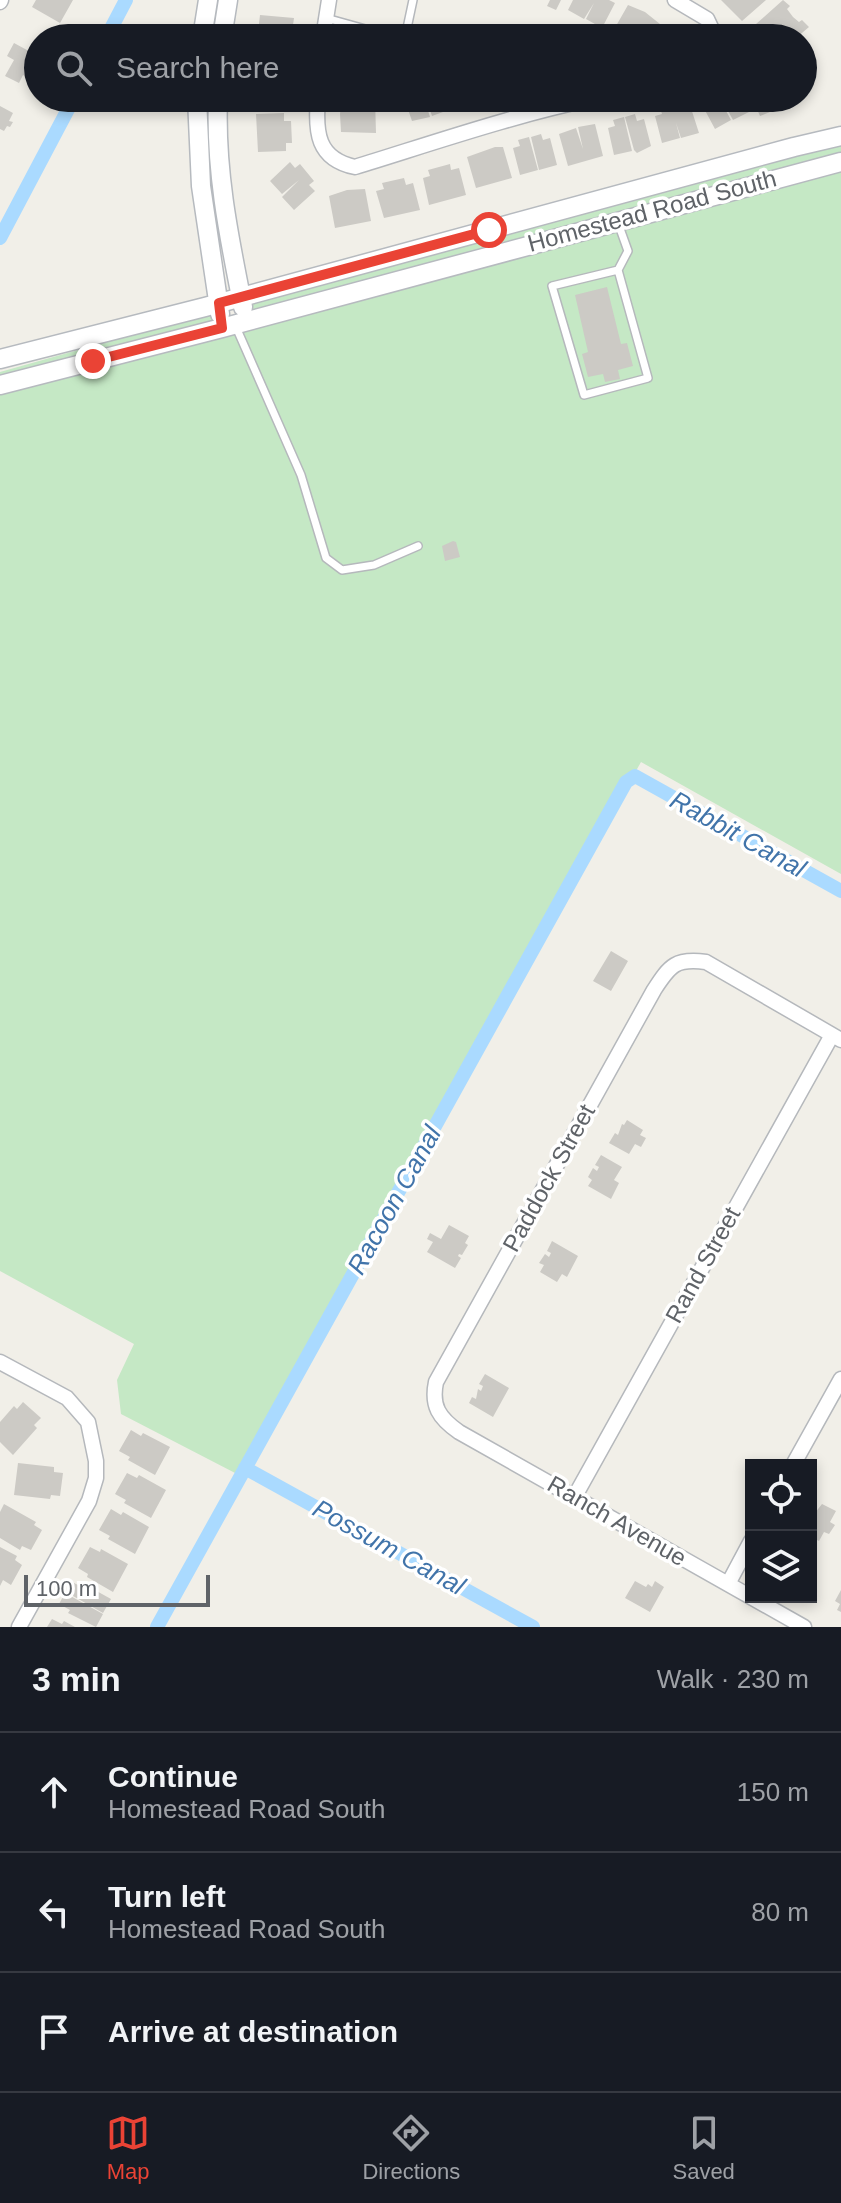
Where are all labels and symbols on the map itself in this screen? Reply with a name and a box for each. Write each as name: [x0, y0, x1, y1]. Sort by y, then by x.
street label: Homestead Road South: [525, 164, 779, 257]
route start: [471, 212, 507, 248]
route end: [75, 343, 111, 379]
water label: Rabbit Canal: [665, 784, 812, 884]
street label: Paddock Street: [497, 1099, 600, 1256]
water label: Racoon Canal: [341, 1120, 448, 1279]
street label: Rand Street: [660, 1202, 746, 1327]
street label: Ranch Avenue: [543, 1470, 691, 1571]
water label: Possum Canal: [308, 1493, 471, 1602]
scale bar: [24, 1571, 210, 1607]

